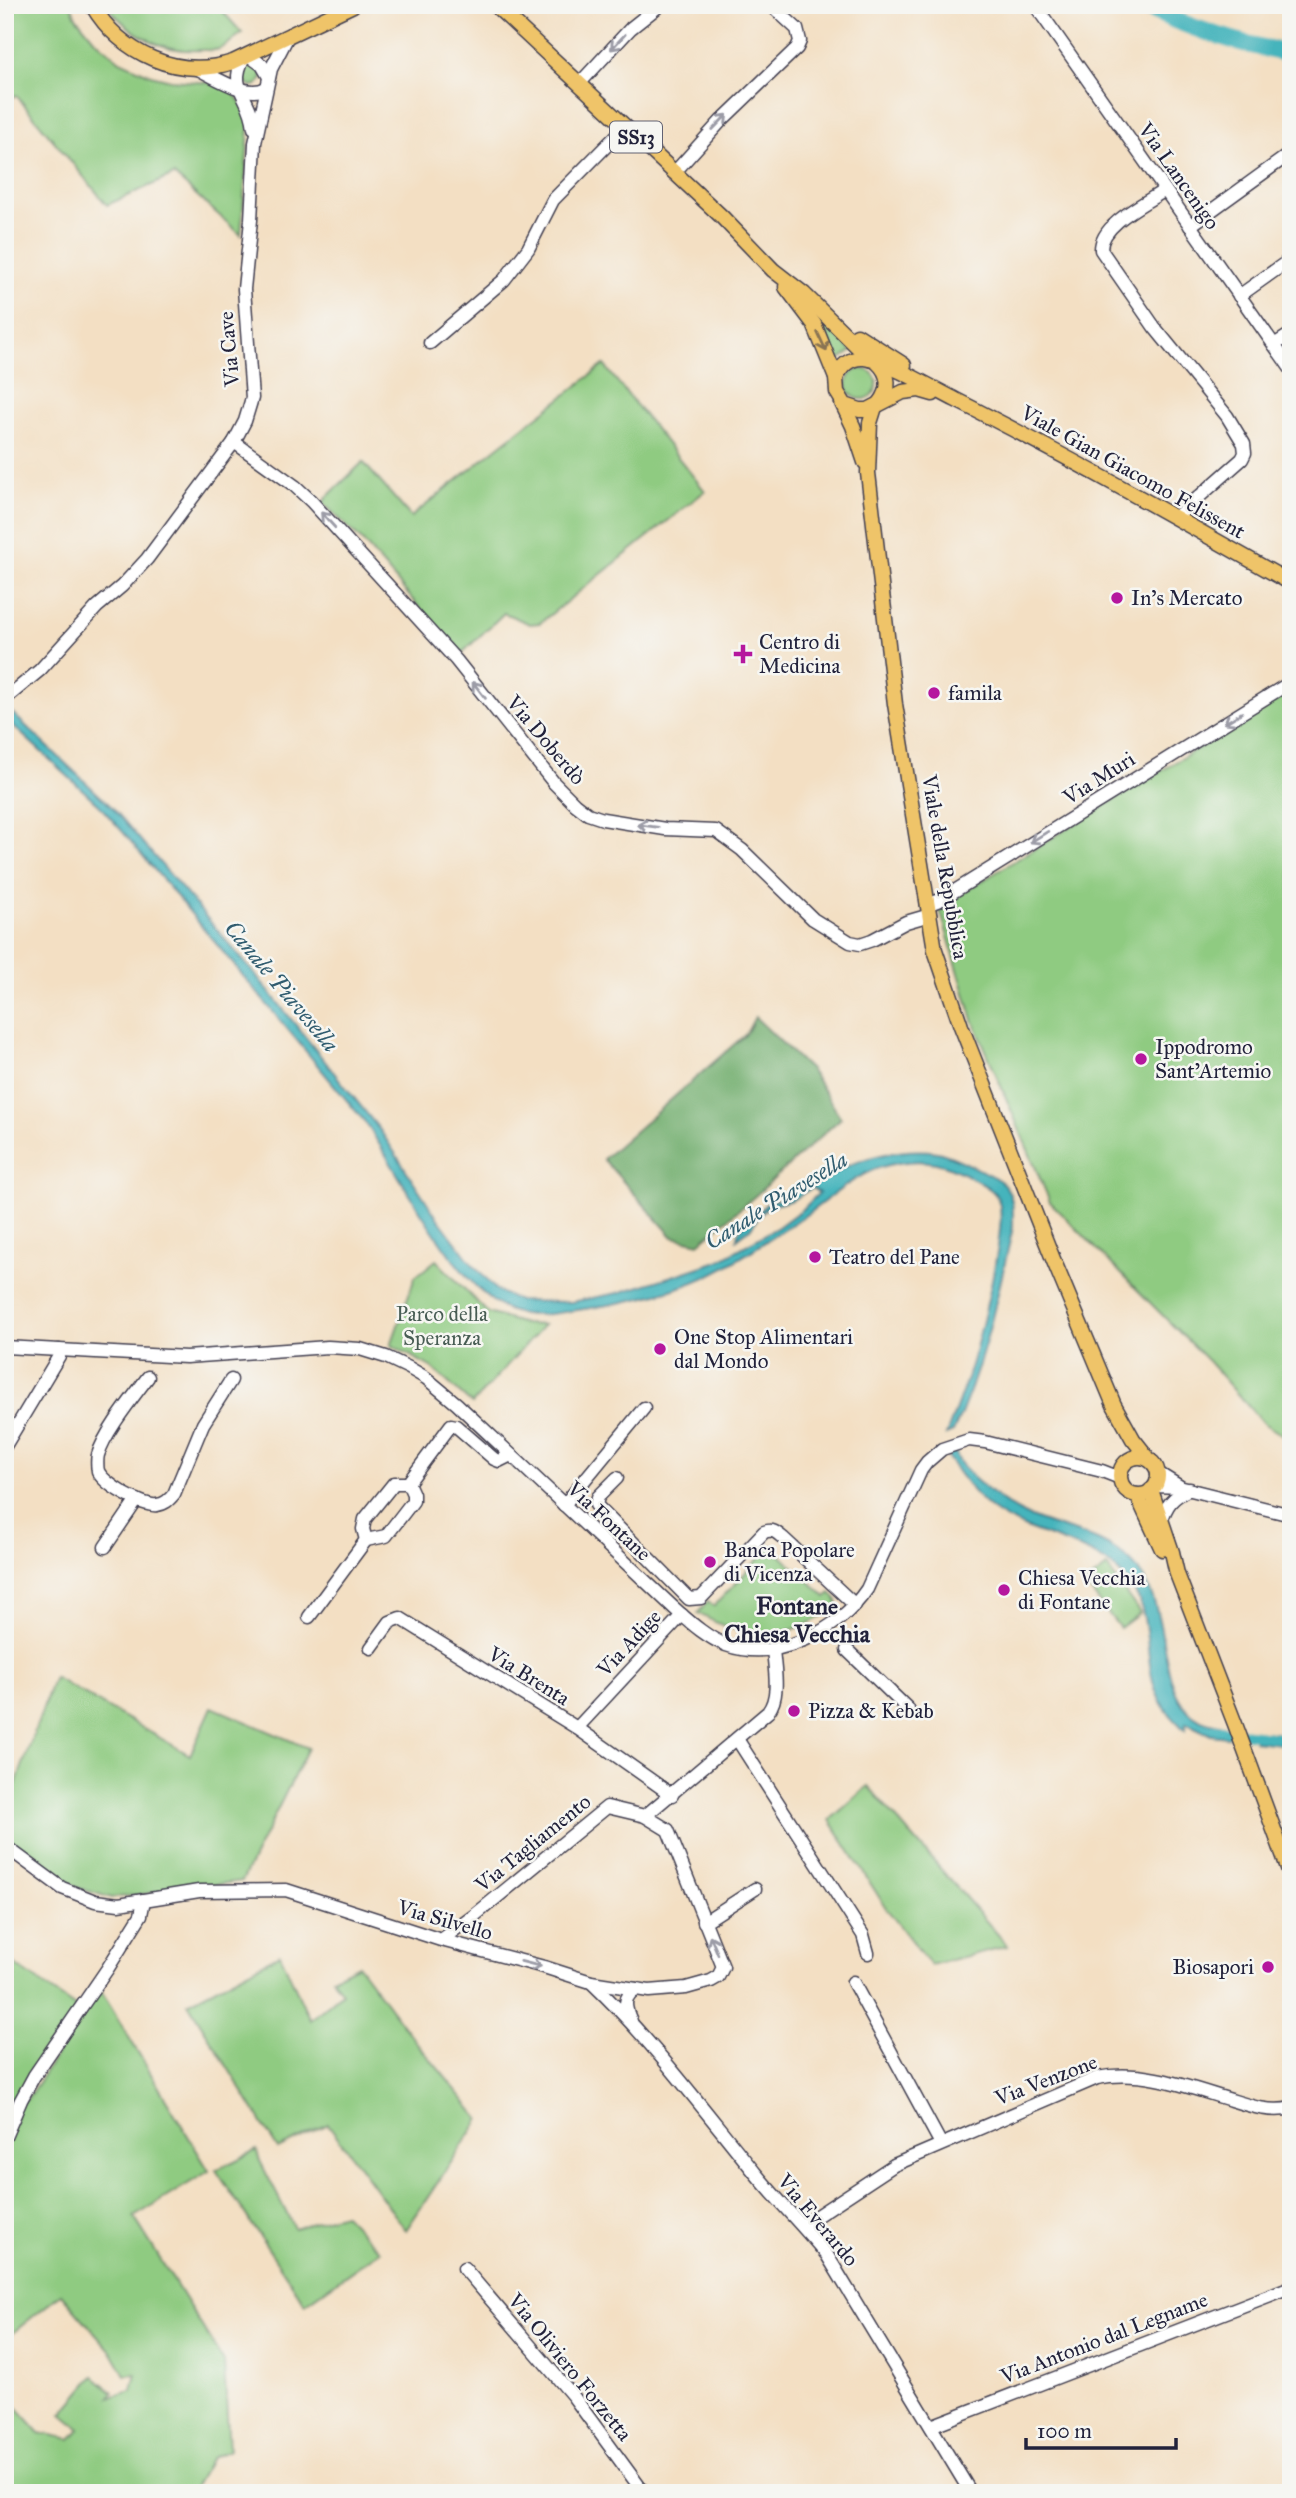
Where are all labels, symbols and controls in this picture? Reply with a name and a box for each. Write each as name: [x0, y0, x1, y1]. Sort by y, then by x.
one-way arrow: [609, 33, 626, 50]
one-way arrow: [711, 114, 728, 131]
street label: Via Lancenigo: [1132, 117, 1226, 235]
road number: SS13: [610, 122, 662, 153]
street label: Via Cave: [213, 310, 245, 389]
one-way arrow: [816, 331, 829, 352]
street label: Viale Gian Giacomo Felissent: [1015, 399, 1250, 545]
one-way arrow: [320, 512, 337, 529]
place label: In's Mercato: [1131, 585, 1243, 611]
marker: In's Mercato: [1109, 590, 1125, 606]
place label: Centro di Medicina: [759, 629, 840, 679]
marker: Centro di Medicina: [733, 644, 753, 664]
place label: famila: [948, 680, 1002, 706]
one-way arrow: [472, 681, 487, 699]
marker: famila: [926, 685, 942, 701]
street label: Via Doberdò: [500, 689, 591, 790]
one-way arrow: [1223, 711, 1243, 725]
street label: Via Muri: [1057, 746, 1140, 811]
street label: Viale della Repubblica: [916, 772, 974, 961]
one-way arrow: [638, 819, 660, 832]
one-way arrow: [1030, 831, 1050, 845]
water label: Canale Piavesella: [219, 915, 345, 1057]
place label: Ippodromo Sant'Artemio: [1155, 1034, 1272, 1084]
marker: Ippodromo Sant'Artemio: [1133, 1051, 1149, 1067]
water label: Canale Piavesella: [699, 1145, 853, 1255]
place label: Teatro del Pane: [829, 1244, 960, 1270]
marker: Teatro del Pane: [807, 1249, 823, 1265]
park label: Parco della Speranza: [396, 1301, 488, 1351]
place label: One Stop Alimentari dal Mondo: [674, 1324, 853, 1374]
marker: One Stop Alimentari dal Mondo: [652, 1341, 668, 1357]
street label: Via Fontane: [561, 1475, 657, 1567]
place label: Banca Popolare di Vicenza: [724, 1537, 855, 1587]
marker: Banca Popolare di Vicenza: [702, 1554, 718, 1570]
place label: Chiesa Vecchia di Fontane: [1018, 1565, 1145, 1615]
marker: Chiesa Vecchia di Fontane: [996, 1582, 1012, 1598]
district label: Fontane Chiesa Vecchia: [724, 1591, 871, 1649]
street label: Via Adige: [591, 1604, 667, 1683]
street label: Via Brenta: [482, 1640, 575, 1711]
place label: Pizza & Kebab: [808, 1698, 934, 1724]
marker: Pizza & Kebab: [786, 1703, 802, 1719]
street label: Via Tagliamento: [469, 1788, 596, 1898]
street label: Via Silvello: [394, 1894, 496, 1946]
one-way arrow: [707, 1935, 720, 1956]
place label: Biosapori: [1172, 1954, 1254, 1980]
one-way arrow: [519, 1958, 542, 1971]
marker: Biosapori: [1260, 1959, 1276, 1975]
street label: Via Venzone: [990, 2049, 1101, 2112]
street label: Via Everardo: [771, 2168, 864, 2272]
street label: Via Antonio dal Legname: [996, 2286, 1212, 2390]
street label: Via Oliviero Forzetta: [502, 2287, 638, 2446]
scale bar: [1026, 2407, 1177, 2451]
text: 100 m: [1037, 2418, 1092, 2444]

